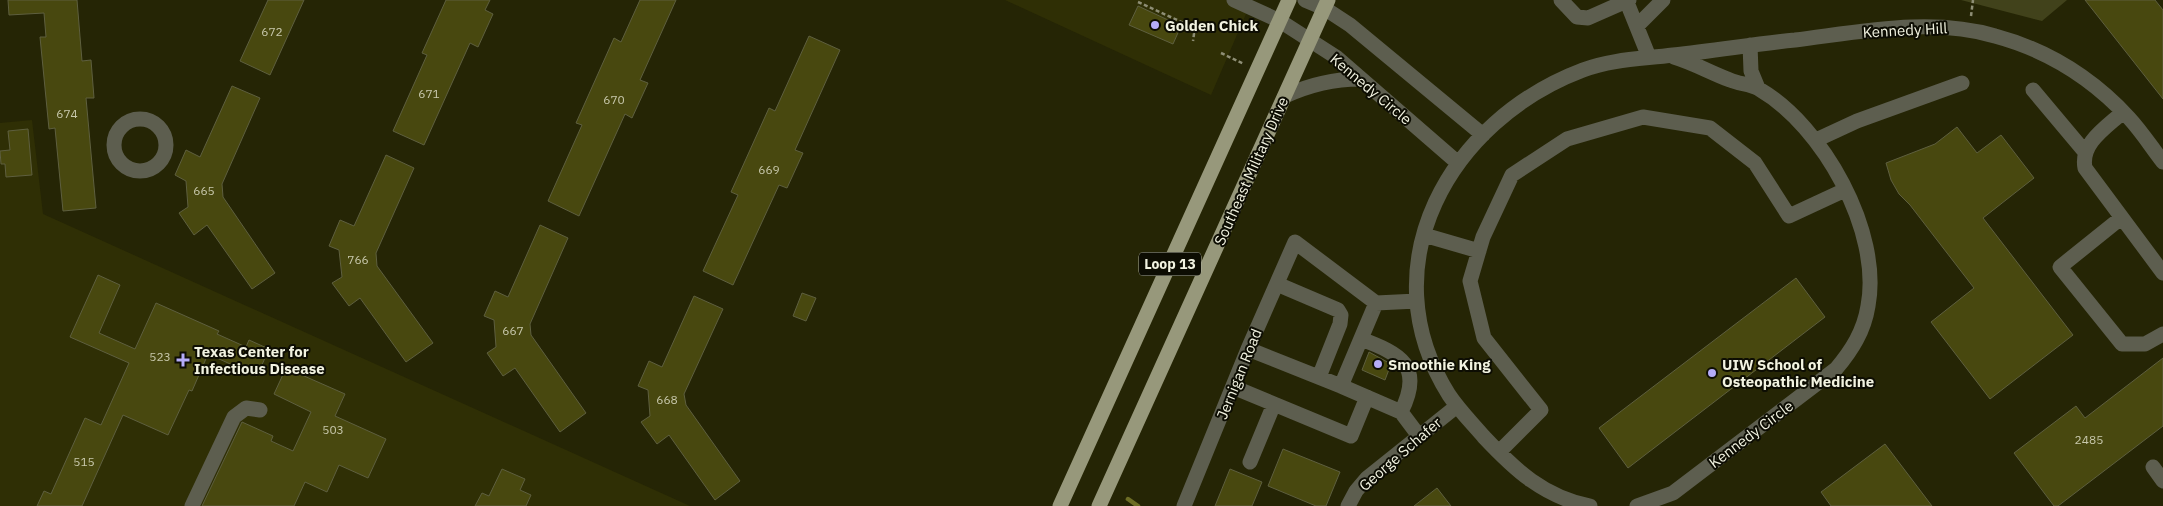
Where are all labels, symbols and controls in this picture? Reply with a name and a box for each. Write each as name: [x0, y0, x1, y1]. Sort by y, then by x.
place label: Golden Chick: [1165, 16, 1259, 35]
street label: Kennedy Hill: [1862, 18, 1948, 42]
marker: Golden Chick: [1149, 19, 1161, 31]
house number: 672: [261, 24, 283, 39]
street label: Kennedy Circle: [1326, 49, 1416, 129]
house number: 671: [418, 86, 440, 101]
house number: 670: [603, 92, 625, 107]
street label: Southeast Military Drive: [1210, 94, 1292, 248]
house number: 674: [56, 106, 78, 121]
house number: 669: [758, 162, 780, 177]
house number: 665: [193, 183, 215, 198]
house number: 766: [347, 252, 369, 267]
road number: Loop 13: [1139, 252, 1201, 276]
house number: 667: [502, 323, 524, 338]
street label: Jernigan Road: [1212, 326, 1266, 422]
place label: Texas Center for Infectious Disease: [194, 342, 325, 378]
house number: 523: [149, 349, 171, 364]
marker: Texas Center for Infectious Disease: [176, 353, 190, 367]
place label: Smoothie King: [1388, 355, 1491, 374]
place label: UIW School of Osteopathic Medicine: [1722, 355, 1874, 391]
marker: Smoothie King: [1372, 358, 1384, 370]
marker: UIW School of Osteopathic Medicine: [1706, 367, 1718, 379]
house number: 668: [656, 392, 678, 407]
street label: Kennedy Circle: [1705, 396, 1797, 472]
street label: George Schafer: [1355, 413, 1446, 495]
house number: 503: [322, 422, 344, 437]
house number: 2485: [2075, 432, 2103, 447]
house number: 515: [73, 454, 95, 469]

